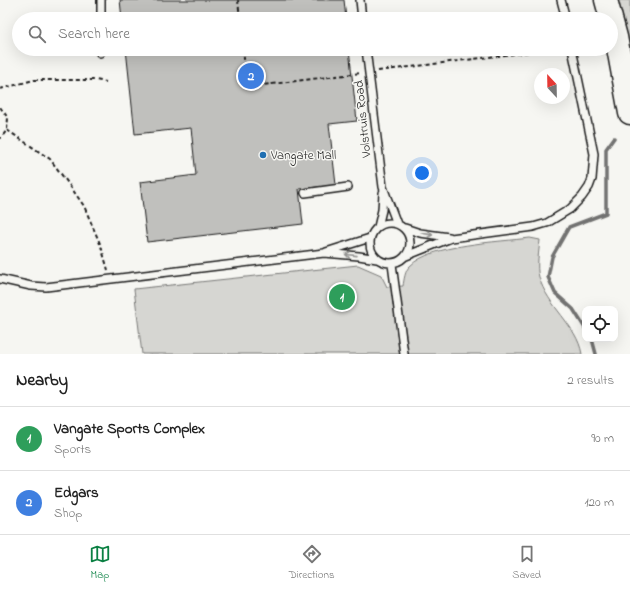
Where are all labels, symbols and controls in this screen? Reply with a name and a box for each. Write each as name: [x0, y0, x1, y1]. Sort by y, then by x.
search box: [12, 12, 618, 56]
icon: search: [26, 23, 48, 45]
text: Search here: [58, 23, 130, 45]
pin: 2: [238, 61, 264, 91]
north arrow: [534, 68, 570, 104]
street label: Volstruis Road: [349, 79, 377, 160]
place label: Vangate Mall: [270, 146, 336, 166]
marker: Vangate Mall: [258, 150, 268, 160]
your location: [412, 163, 432, 183]
one-way arrow: [420, 231, 433, 239]
one-way arrow: [345, 251, 358, 259]
pin: 1: [329, 282, 355, 312]
map controls: [582, 306, 618, 342]
button: locate: [582, 306, 618, 342]
text: Nearby: [16, 368, 68, 393]
text: 2 results: [567, 371, 614, 390]
text: Vangate Sports Complex: [54, 418, 205, 440]
text: 1: [27, 429, 31, 448]
text: 90 m: [591, 429, 614, 448]
text: Sports: [54, 440, 91, 459]
text: Edgars: [54, 482, 99, 504]
text: 2: [26, 493, 32, 512]
text: 120 m: [584, 493, 614, 512]
text: Shop: [54, 504, 82, 523]
tab: Map: [89, 543, 111, 583]
tab: Directions: [289, 543, 334, 583]
tab: Saved: [512, 543, 541, 583]

